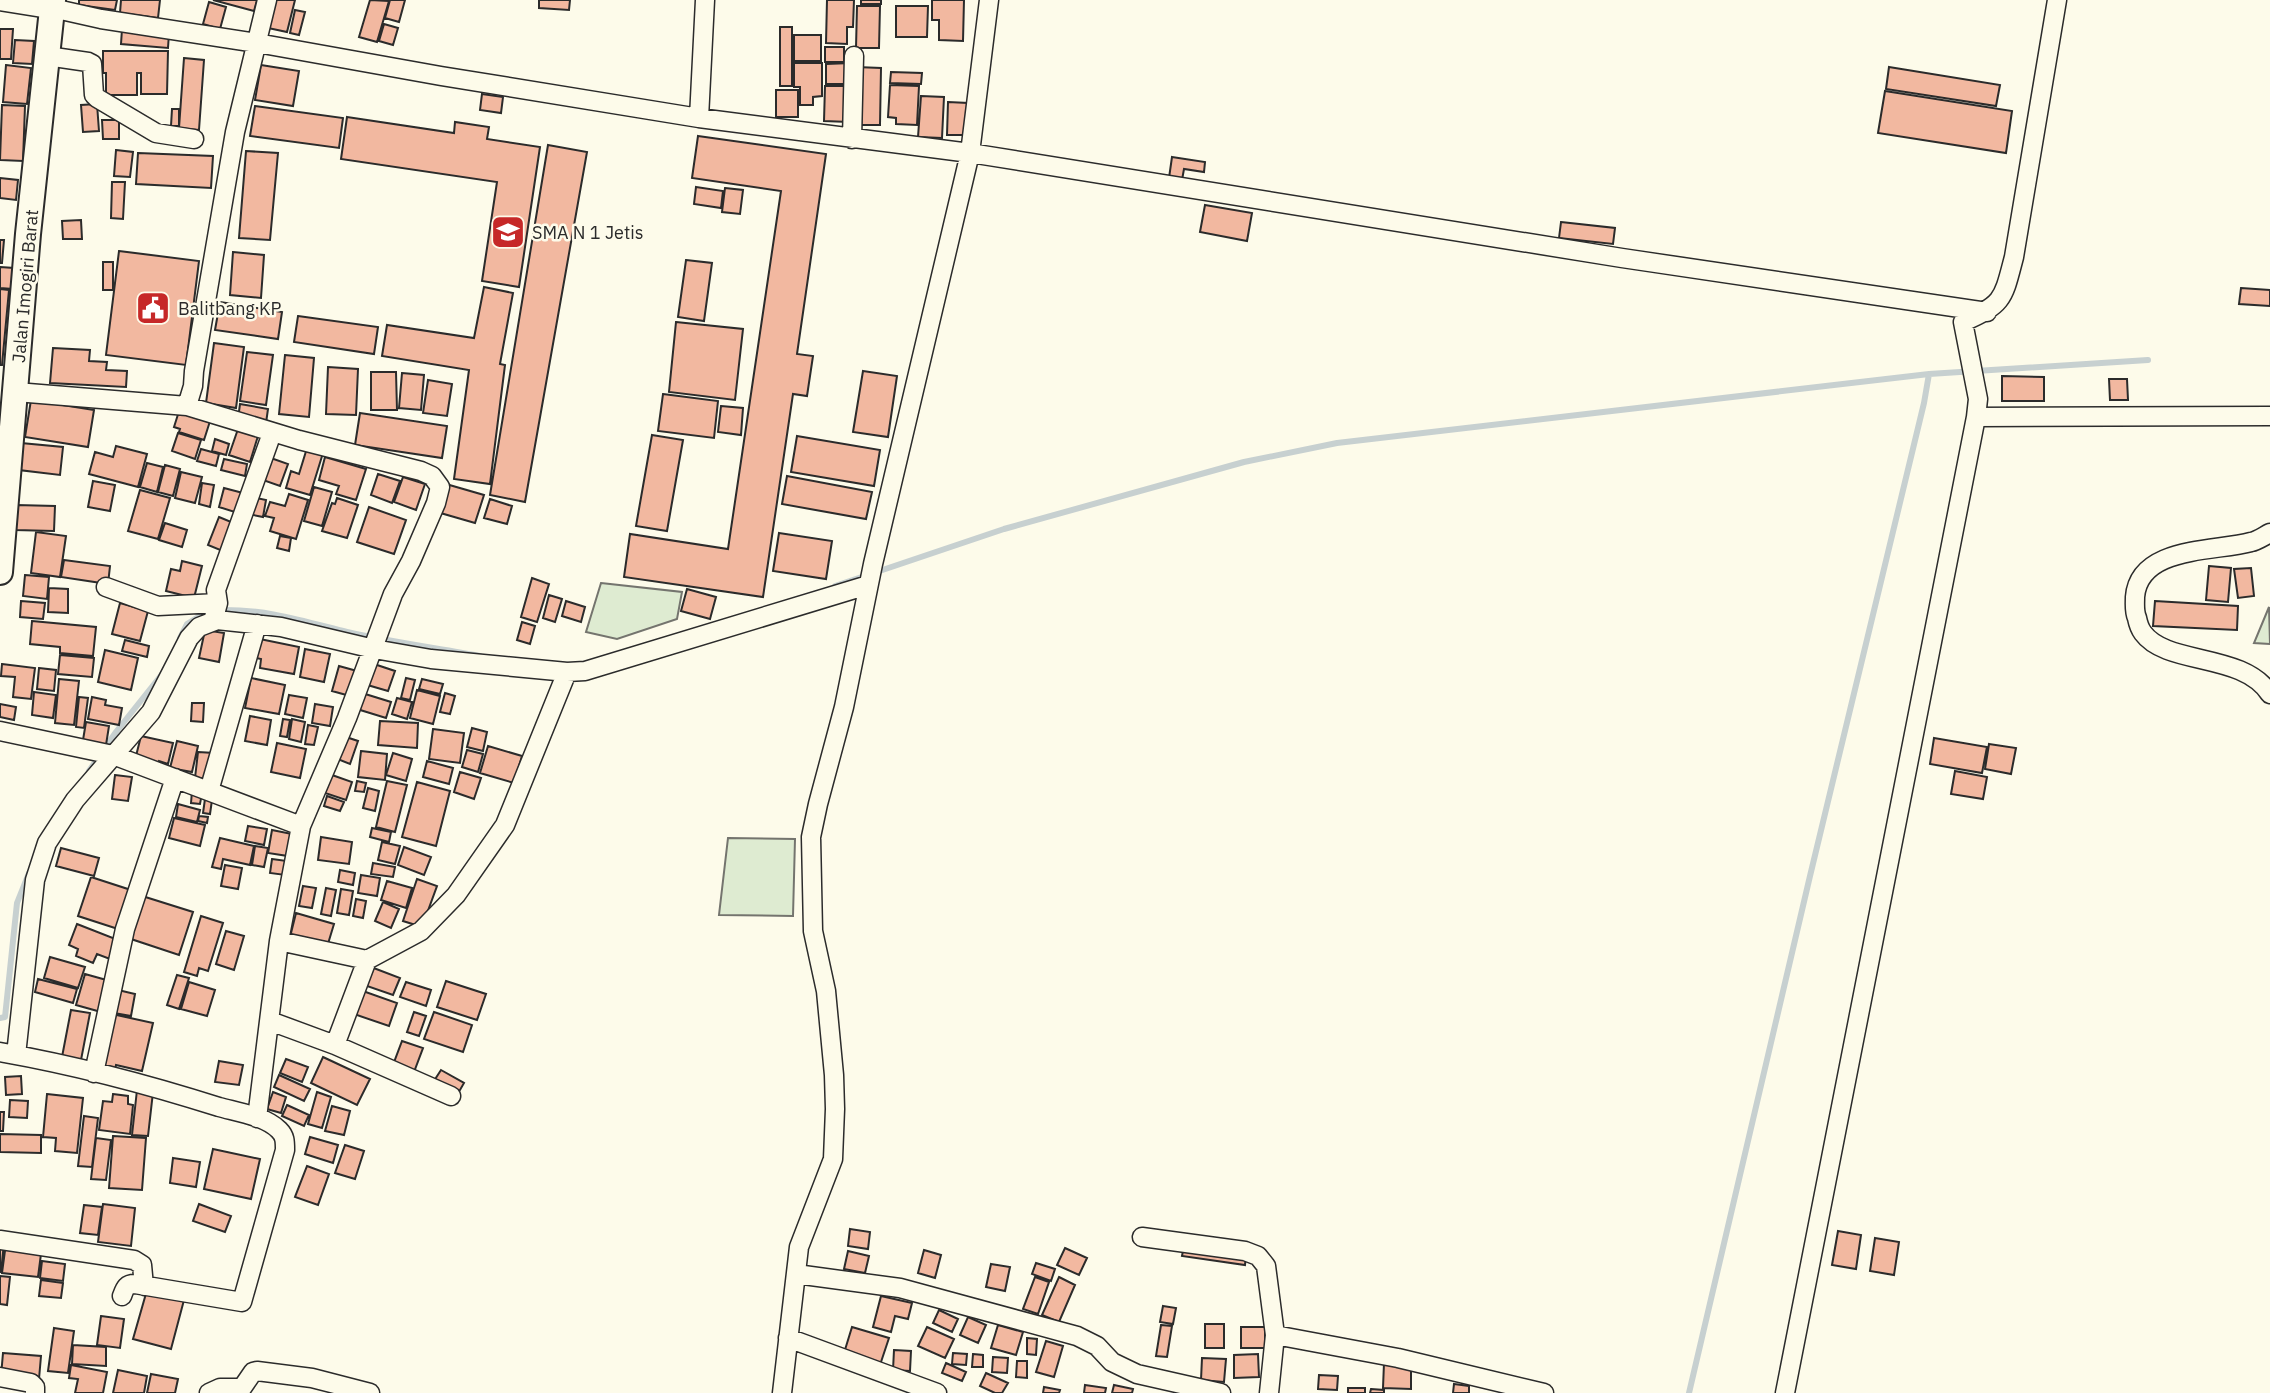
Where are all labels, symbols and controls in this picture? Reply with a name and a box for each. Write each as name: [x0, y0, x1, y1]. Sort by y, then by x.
street label: Jalan Imogiri Barat: [7, 208, 43, 364]
school or university icon: SMA N 1 Jetis: [489, 213, 527, 251]
place label: SMA N 1 Jetis: [532, 221, 644, 244]
public building icon: Balitbang KP: [134, 289, 172, 327]
place label: Balitbang KP: [178, 297, 282, 320]

